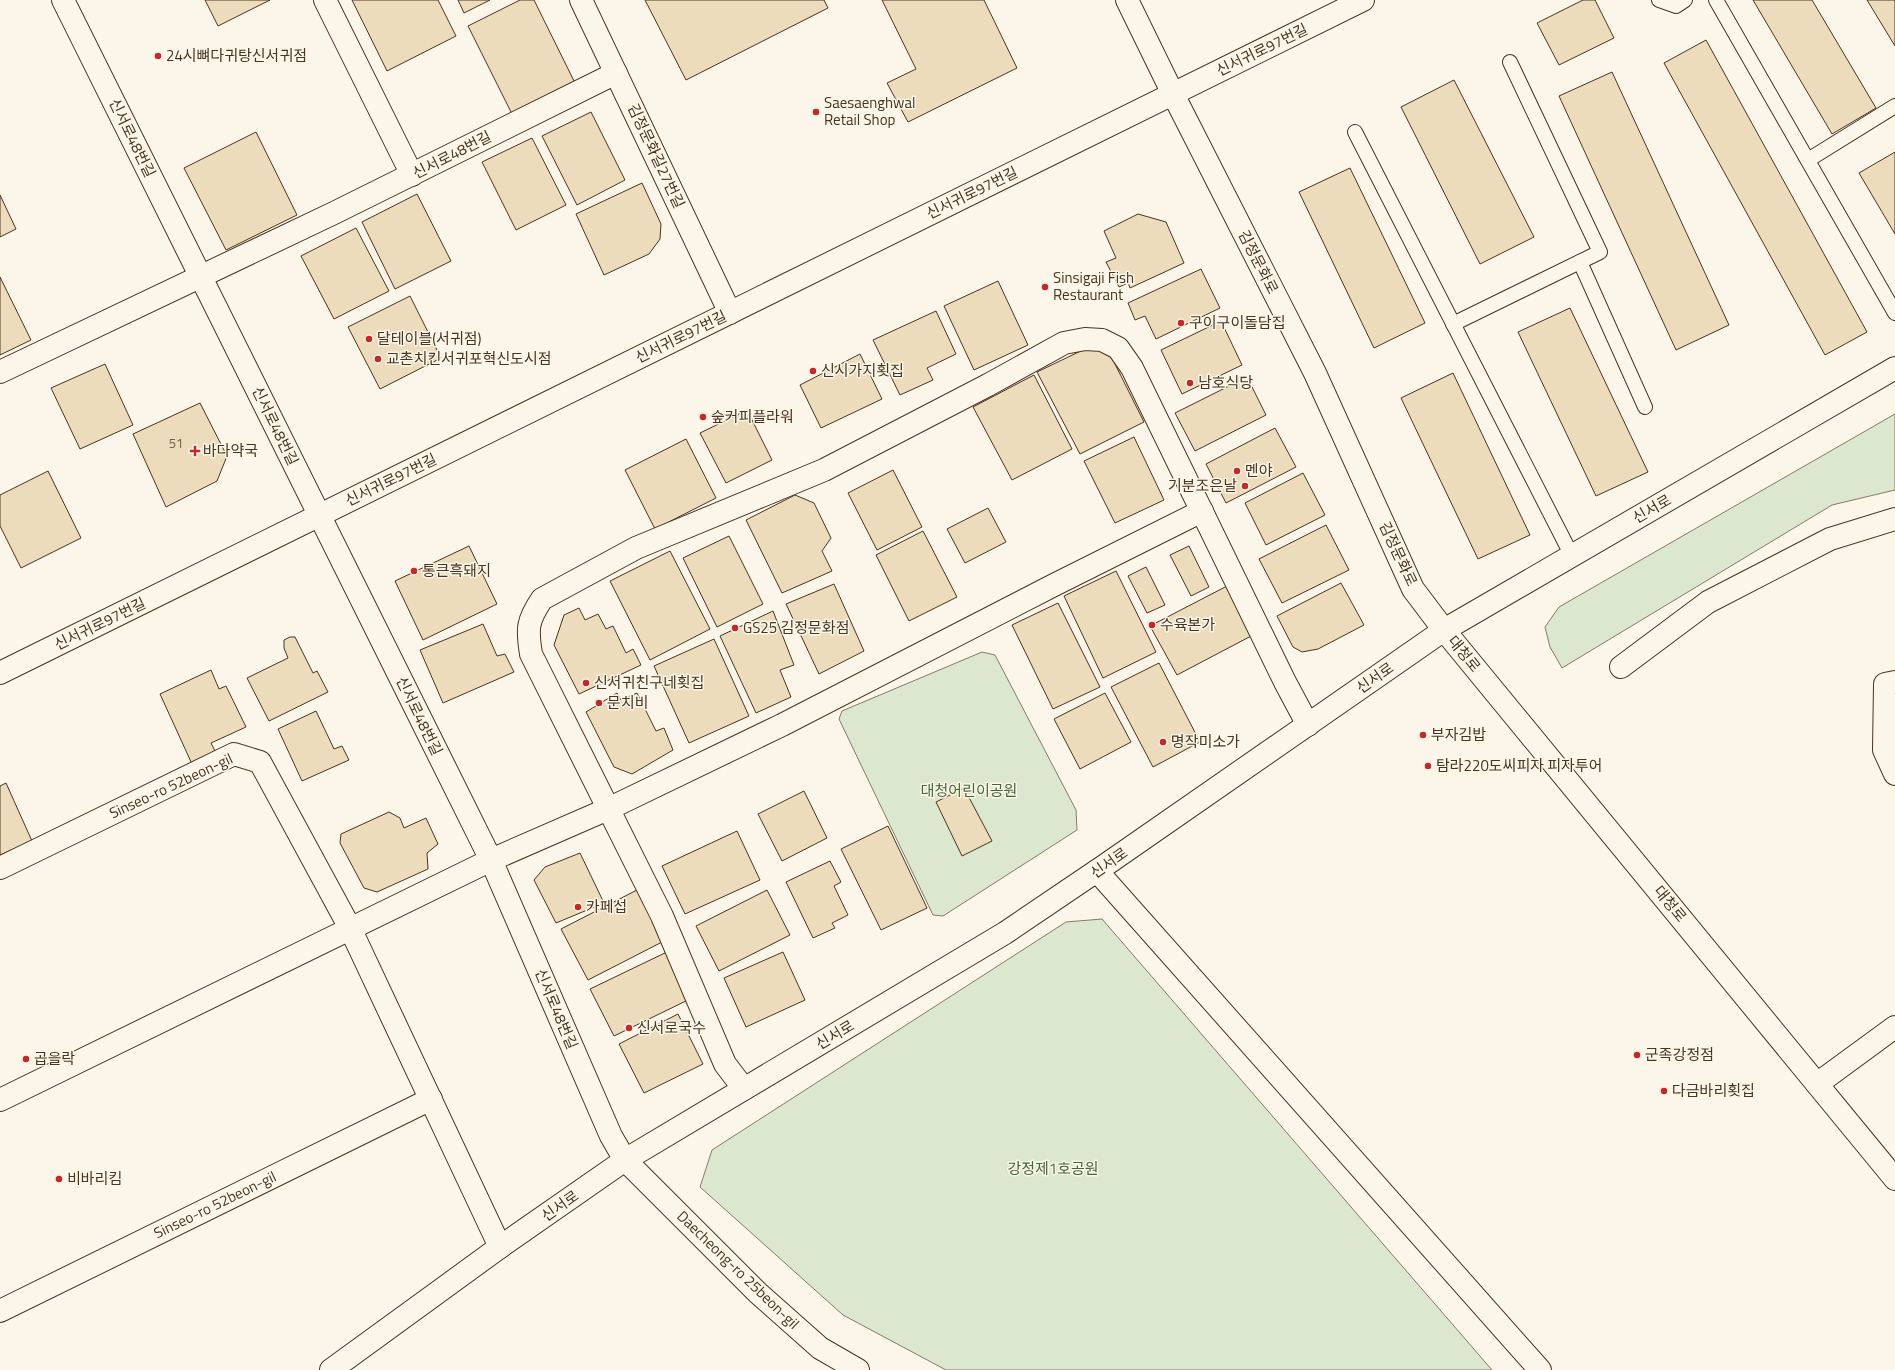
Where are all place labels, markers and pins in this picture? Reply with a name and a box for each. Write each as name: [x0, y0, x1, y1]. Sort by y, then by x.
place label: 24시뼈다귀탕신서귀점: [166, 44, 307, 67]
marker: 24시뼈다귀탕신서귀점: [153, 51, 163, 61]
place label: Saesaenghwal Retail Shop: [824, 91, 915, 131]
marker: Saesaenghwal Retail Shop: [811, 107, 821, 117]
place label: Sinsigaji Fish Restaurant: [1053, 266, 1134, 306]
marker: Sinsigaji Fish Restaurant: [1040, 282, 1050, 292]
place label: 구이구이돌담집: [1189, 311, 1286, 334]
marker: 구이구이돌담집: [1176, 318, 1186, 328]
place label: 달테이블(서귀점): [377, 327, 482, 350]
marker: 달테이블(서귀점): [364, 334, 374, 344]
place label: 교촌치킨서귀포혁신도시점: [386, 347, 552, 370]
marker: 교촌치킨서귀포혁신도시점: [373, 354, 383, 364]
place label: 신시가지횟집: [821, 359, 904, 382]
marker: 신시가지횟집: [808, 366, 818, 376]
place label: 남호식당: [1198, 371, 1253, 394]
marker: 남호식당: [1185, 378, 1195, 388]
place label: 숲커피플라워: [711, 405, 794, 428]
marker: 숲커피플라워: [698, 412, 708, 422]
place label: 바다약국: [203, 439, 258, 462]
marker: 바다약국: [190, 446, 200, 456]
place label: 멘야: [1245, 459, 1273, 482]
marker: 멘야: [1232, 466, 1242, 476]
place label: 기분조은날: [1168, 474, 1237, 497]
marker: 기분조은날: [1240, 481, 1250, 491]
place label: 통큰흑돼지: [422, 559, 491, 582]
marker: 통큰흑돼지: [409, 566, 419, 576]
place label: 수육본가: [1160, 613, 1215, 636]
place label: GS25 김정문화점: [743, 616, 849, 639]
marker: 수육본가: [1147, 620, 1157, 630]
marker: GS25 김정문화점: [730, 623, 740, 633]
place label: 신서귀친구네횟집: [594, 671, 704, 694]
marker: 신서귀친구네횟집: [581, 678, 591, 688]
place label: 문치비: [607, 691, 648, 714]
marker: 문치비: [594, 698, 604, 708]
place label: 부자김밥: [1431, 723, 1486, 746]
place label: 명작미소가: [1171, 730, 1240, 753]
marker: 부자김밥: [1418, 730, 1428, 740]
marker: 명작미소가: [1158, 737, 1168, 747]
place label: 탐라220도씨피자 피자투어: [1436, 754, 1603, 777]
marker: 탐라220도씨피자 피자투어: [1423, 761, 1433, 771]
place label: 카페섭: [586, 895, 627, 918]
marker: 카페섭: [573, 902, 583, 912]
place label: 신서로국수: [637, 1016, 706, 1039]
marker: 신서로국수: [624, 1023, 634, 1033]
place label: 군족강정점: [1645, 1043, 1714, 1066]
place label: 곱을락: [34, 1047, 76, 1070]
marker: 군족강정점: [1632, 1050, 1642, 1060]
marker: 곱을락: [21, 1054, 31, 1064]
place label: 다금바리횟집: [1672, 1079, 1755, 1102]
marker: 다금바리횟집: [1659, 1086, 1669, 1096]
place label: 비바리킴: [67, 1167, 122, 1190]
marker: 비바리킴: [54, 1174, 64, 1184]

